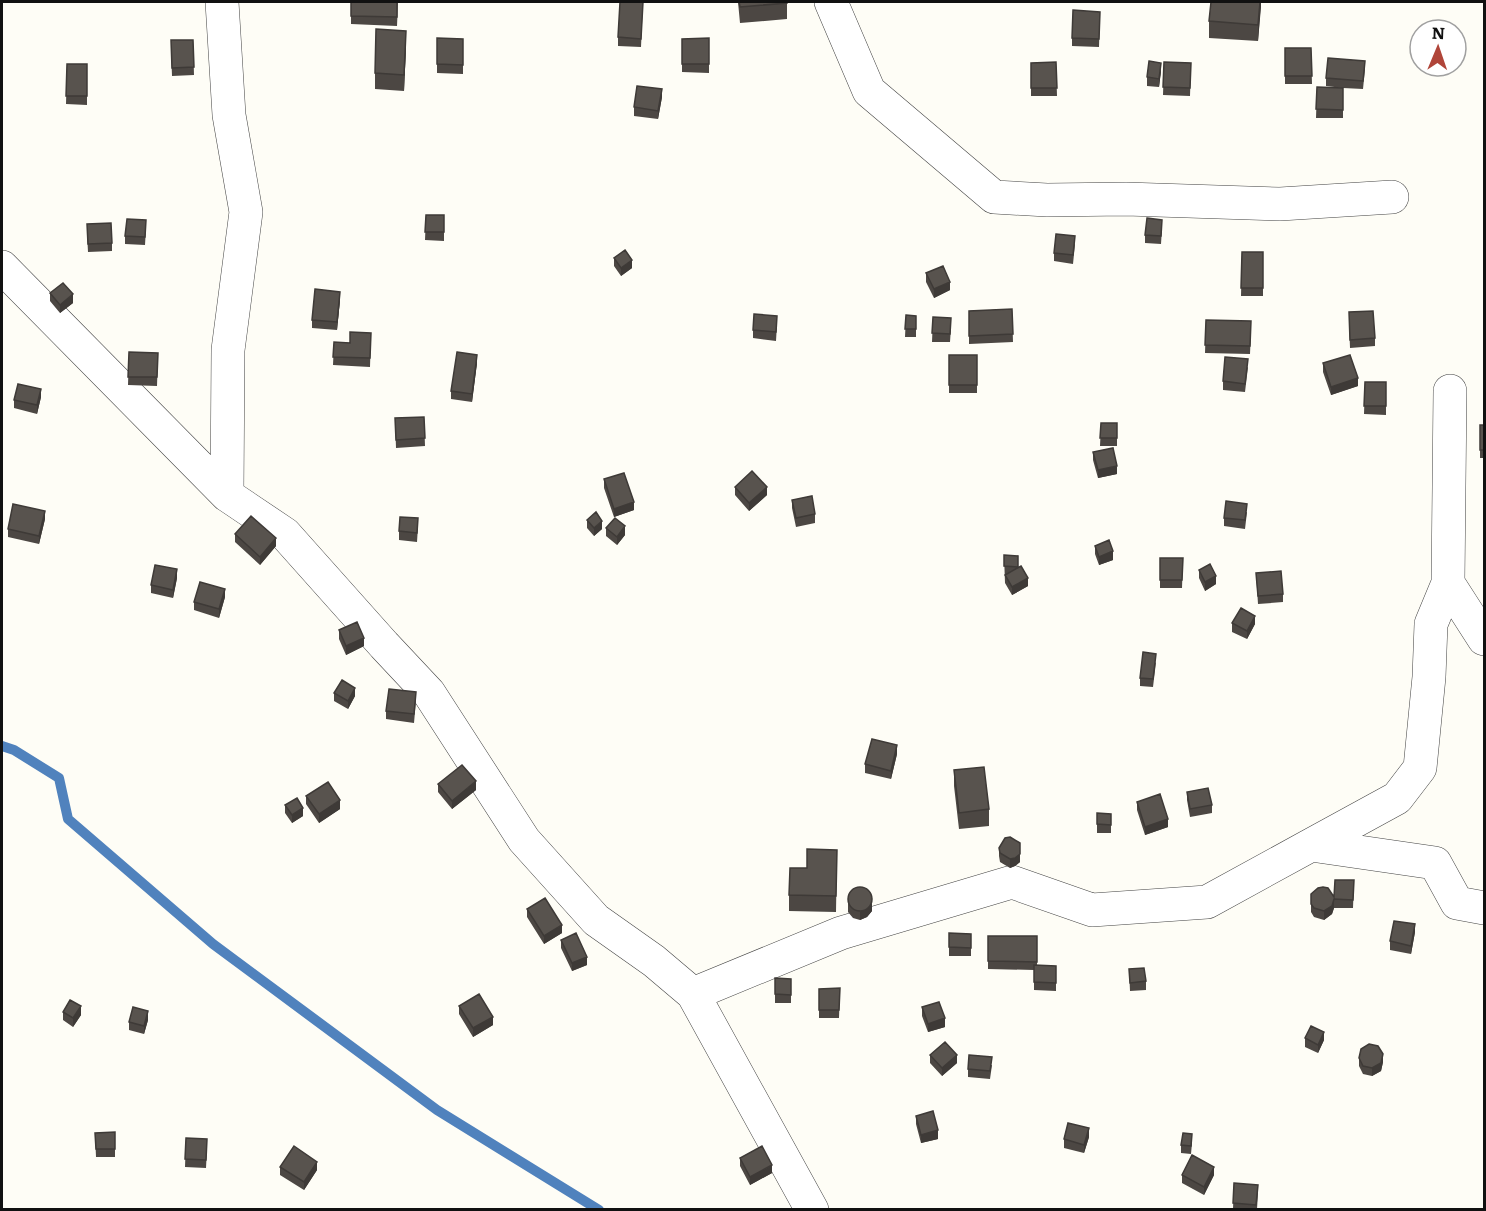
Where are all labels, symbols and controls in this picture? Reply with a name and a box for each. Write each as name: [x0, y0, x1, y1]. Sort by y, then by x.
north arrow: [1408, 18, 1468, 78]
text: N: [1431, 20, 1446, 44]

